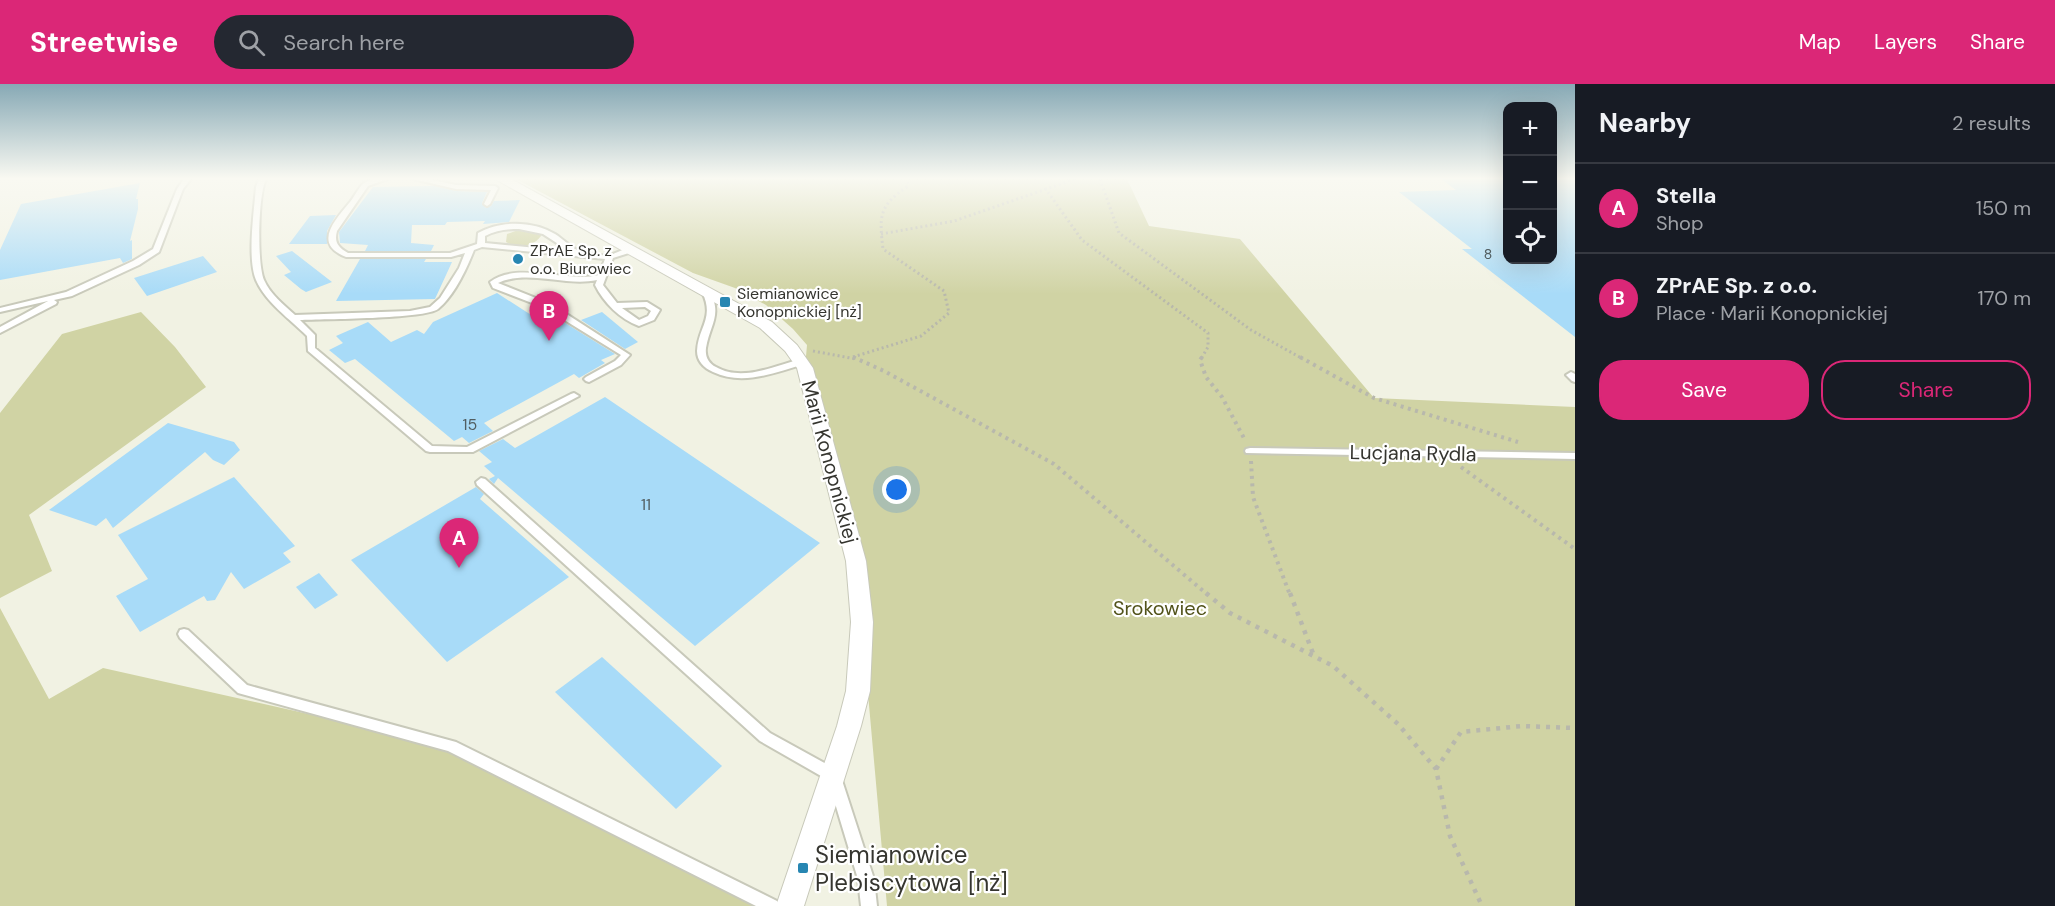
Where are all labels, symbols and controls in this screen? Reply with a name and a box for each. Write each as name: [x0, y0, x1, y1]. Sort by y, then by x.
search box: [214, 15, 634, 69]
text: Streetwise: [30, 24, 178, 61]
icon: search: [235, 26, 268, 59]
text: Search here: [283, 28, 405, 57]
text: Map: [1799, 28, 1841, 56]
text: Layers: [1874, 28, 1937, 56]
text: Share: [1970, 28, 2025, 56]
map controls: [1503, 102, 1557, 264]
button: +: [1503, 102, 1557, 156]
text: Nearby: [1599, 106, 1691, 140]
text: 2 results: [1952, 110, 2031, 136]
button: −: [1503, 156, 1557, 210]
text: Stella: [1656, 181, 1716, 210]
text: A: [1611, 195, 1626, 221]
text: 150 m: [1976, 195, 2031, 221]
button: locate: [1503, 210, 1557, 264]
text: Shop: [1656, 210, 1703, 236]
place label: ZPrAE Sp. z o.o. Biurowiec: [530, 240, 631, 279]
house number: 8: [1484, 245, 1492, 263]
marker: ZPrAE Sp. z o.o. Biurowiec: [511, 252, 525, 266]
text: ZPrAE Sp. z o.o.: [1656, 271, 1817, 300]
place label: Siemianowice Konopnickiej [nż]: [737, 283, 862, 322]
text: B: [1612, 285, 1625, 311]
text: 170 m: [1978, 285, 2031, 311]
pin: B: [530, 292, 568, 341]
marker: Siemianowice Konopnickiej [nż]: [718, 295, 732, 309]
text: Place · Marii Konopnickiej: [1656, 300, 1888, 326]
button: Save: [1599, 360, 1809, 420]
button: Share: [1821, 360, 2031, 420]
street label: Marii Konopnickiej: [796, 378, 864, 546]
house number: 15: [463, 414, 477, 435]
street label: Lucjana Rydla: [1349, 439, 1477, 467]
your location: [882, 475, 911, 504]
house number: 11: [641, 494, 651, 515]
pin: A: [440, 518, 478, 568]
park label: Srokowiec: [1113, 595, 1207, 621]
place label: Siemianowice Plebiscytowa [nż]: [815, 839, 1008, 898]
marker: Siemianowice Plebiscytowa [nż]: [796, 861, 810, 875]

